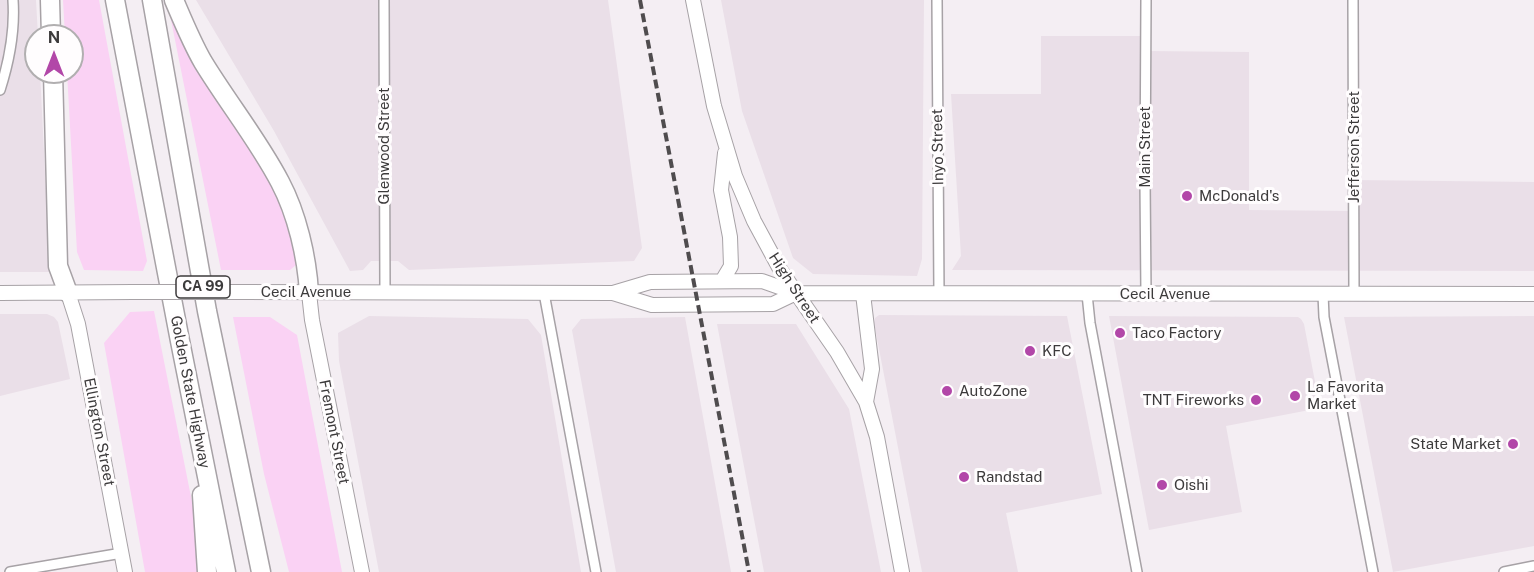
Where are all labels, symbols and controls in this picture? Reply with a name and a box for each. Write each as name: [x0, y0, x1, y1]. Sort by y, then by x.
north arrow: [24, 24, 84, 84]
text: N: [48, 28, 60, 47]
street label: Glenwood Street: [375, 88, 393, 204]
street label: Jefferson Street: [1345, 91, 1363, 203]
street label: Main Street: [1136, 106, 1154, 188]
street label: Inyo Street: [928, 109, 948, 185]
place label: McDonald's: [1199, 187, 1279, 205]
marker: McDonald's: [1180, 189, 1194, 203]
street label: High Street: [764, 249, 824, 327]
road number: CA 99: [176, 276, 230, 298]
street label: Cecil Avenue: [261, 283, 351, 301]
street label: Cecil Avenue: [1120, 285, 1210, 303]
street label: Golden State Highway: [166, 314, 214, 470]
place label: Taco Factory: [1132, 324, 1222, 342]
marker: Taco Factory: [1113, 326, 1127, 340]
place label: KFC: [1042, 342, 1071, 360]
marker: KFC: [1023, 344, 1037, 358]
street label: Ellington Street: [80, 376, 118, 488]
street label: Fremont Street: [315, 378, 353, 486]
place label: La Favorita Market: [1307, 378, 1384, 413]
place label: AutoZone: [959, 382, 1027, 400]
marker: AutoZone: [940, 384, 954, 398]
marker: La Favorita Market: [1288, 389, 1302, 403]
place label: TNT Fireworks: [1143, 391, 1244, 409]
marker: TNT Fireworks: [1249, 393, 1263, 407]
place label: State Market: [1410, 435, 1501, 453]
marker: State Market: [1506, 437, 1520, 451]
place label: Randstad: [976, 468, 1042, 486]
marker: Randstad: [957, 470, 971, 484]
place label: Oishi: [1174, 476, 1209, 494]
marker: Oishi: [1155, 478, 1169, 492]

